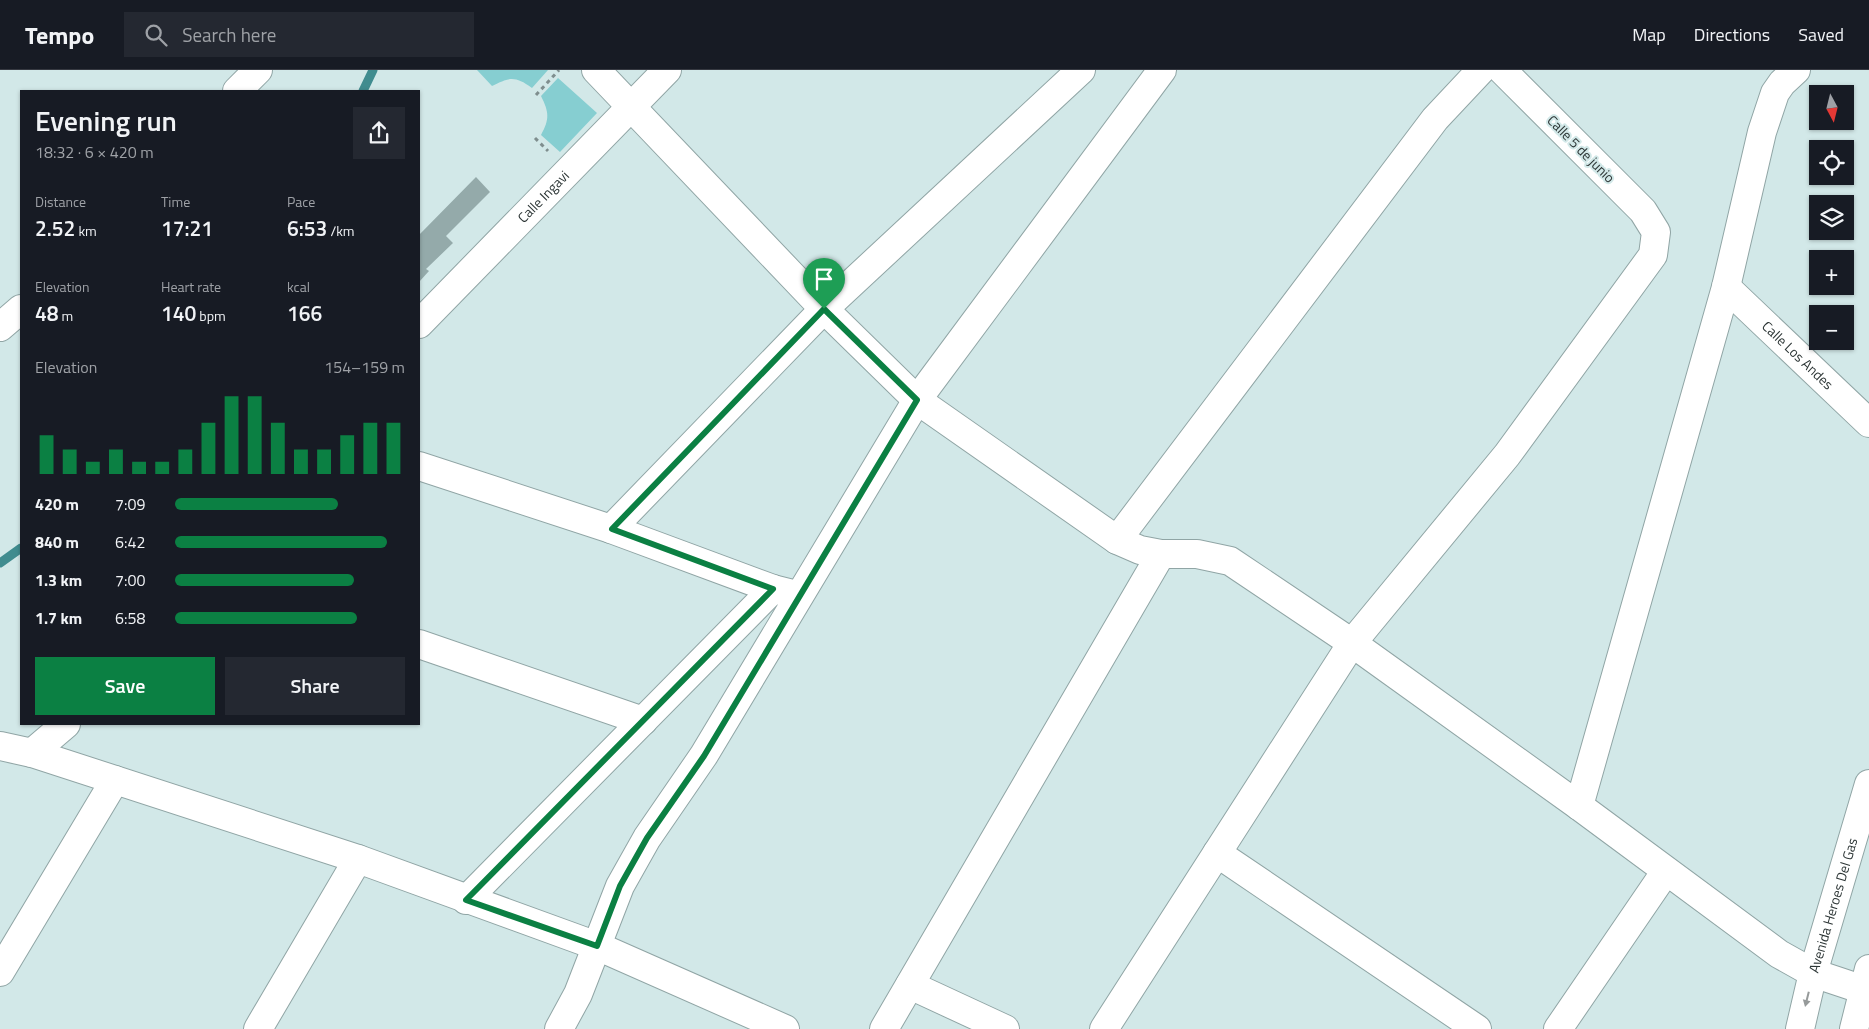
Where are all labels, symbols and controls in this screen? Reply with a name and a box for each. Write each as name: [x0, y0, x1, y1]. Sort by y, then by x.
search box: [124, 12, 474, 57]
text: Tempo: [25, 17, 94, 53]
text: Search here: [182, 20, 276, 49]
icon: search: [142, 21, 170, 49]
text: Map: [1632, 21, 1666, 48]
text: Directions: [1694, 21, 1770, 48]
text: Saved: [1798, 21, 1844, 48]
north arrow: [1809, 85, 1854, 130]
map controls: [1809, 85, 1854, 350]
text: Evening run: [35, 99, 177, 142]
button: share: [353, 107, 405, 159]
street label: Calle 5 de junio: [1543, 110, 1620, 187]
text: 18:32 · 6 × 420 m: [35, 140, 154, 164]
button: locate: [1809, 140, 1854, 185]
street label: Calle Ingavi: [512, 165, 574, 227]
text: Distance: [35, 191, 86, 212]
text: Time: [161, 191, 190, 212]
text: Pace: [287, 191, 315, 212]
button: layers: [1809, 195, 1854, 240]
text: 2.52: [35, 212, 75, 244]
text: 17:21: [161, 212, 213, 244]
text: 6:53: [287, 212, 327, 244]
text: km: [75, 220, 97, 241]
text: /km: [327, 220, 355, 241]
button: +: [1809, 250, 1854, 295]
pin: [803, 258, 845, 309]
icon: arrive: [810, 265, 838, 293]
text: Elevation: [35, 276, 89, 297]
text: Heart rate: [161, 276, 221, 297]
text: kcal: [287, 276, 310, 297]
text: 48: [35, 297, 59, 329]
text: 140: [161, 297, 196, 329]
text: 166: [287, 297, 322, 329]
text: m: [59, 305, 73, 326]
text: bpm: [196, 305, 226, 326]
button: −: [1809, 305, 1854, 350]
street label: Calle Los Andes: [1758, 316, 1839, 394]
text: Elevation: [35, 355, 97, 379]
text: 154–159 m: [324, 355, 405, 379]
text: 420 m: [35, 492, 79, 516]
text: 7:09: [115, 492, 145, 516]
text: 840 m: [35, 530, 79, 554]
text: 6:42: [115, 530, 145, 554]
text: 1.3 km: [35, 568, 82, 592]
text: 7:00: [115, 568, 145, 592]
text: 1.7 km: [35, 606, 82, 630]
text: 6:58: [115, 606, 145, 630]
button: Save: [35, 657, 215, 715]
button: Share: [225, 657, 405, 715]
street label: Avenida Heroes Del Gas: [1803, 835, 1862, 975]
one-way arrow: [1803, 992, 1811, 1007]

